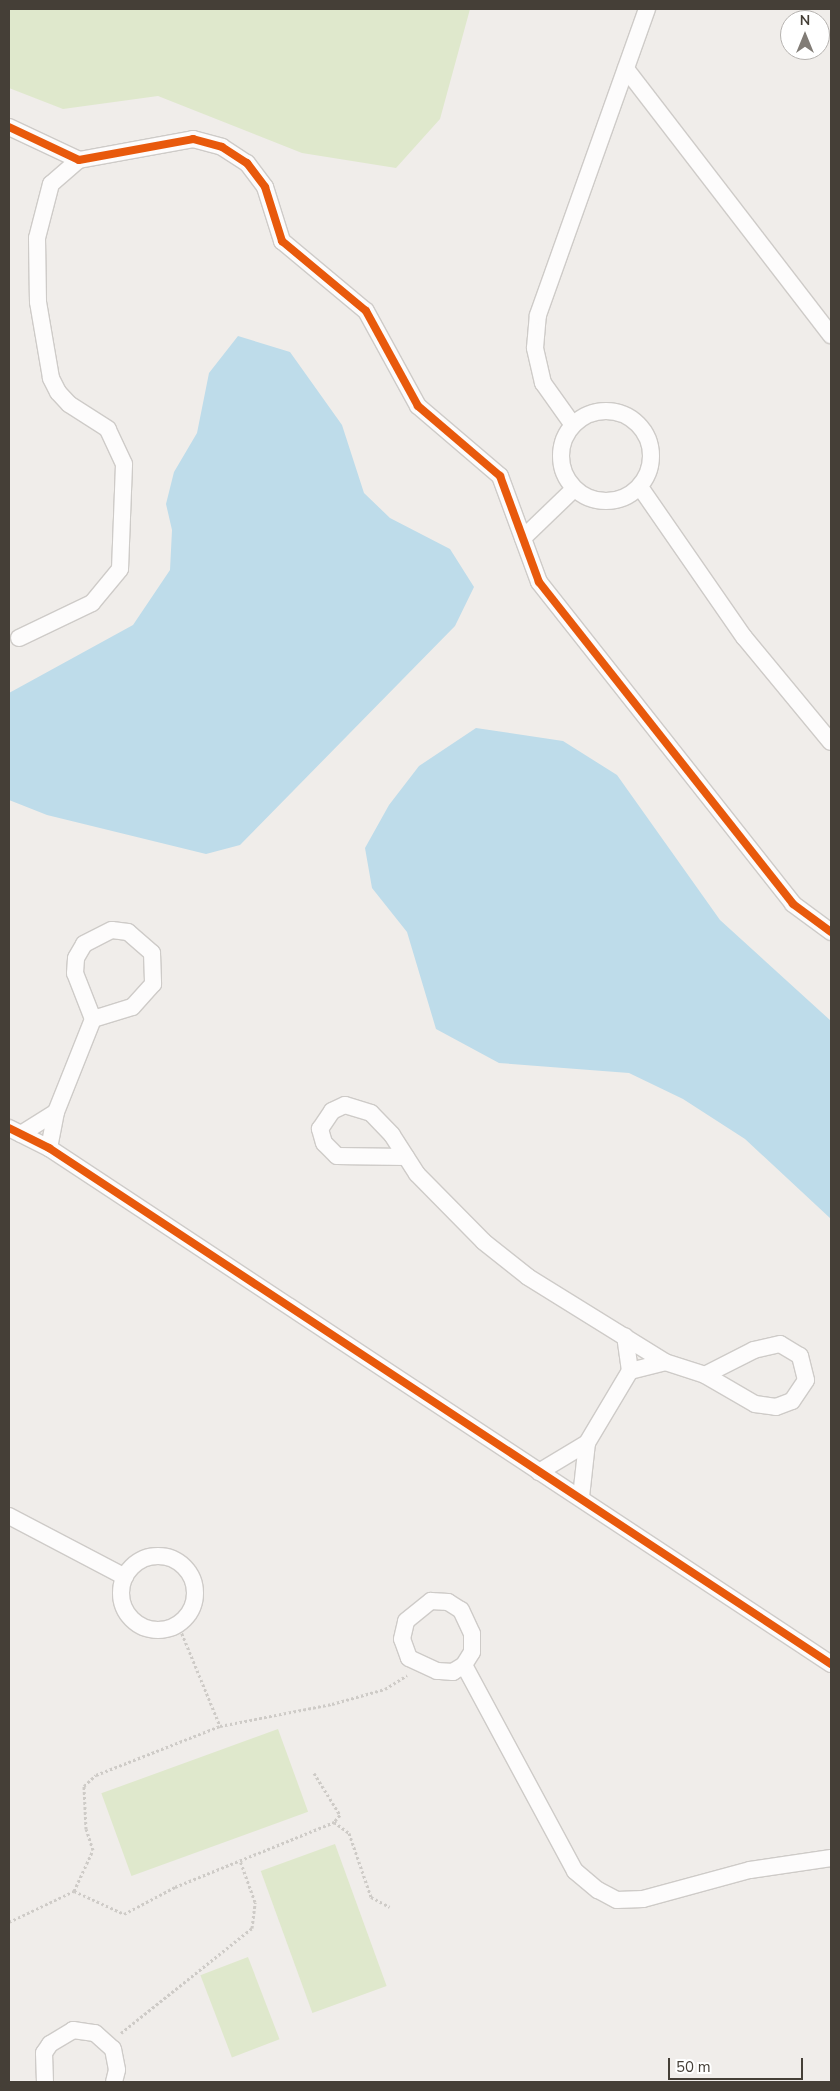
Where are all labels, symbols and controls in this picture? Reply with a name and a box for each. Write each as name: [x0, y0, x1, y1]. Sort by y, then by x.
north arrow: [780, 10, 830, 60]
text: N: [800, 11, 810, 30]
scale bar: [670, 2048, 805, 2080]
text: 50 m: [676, 2057, 711, 2077]

